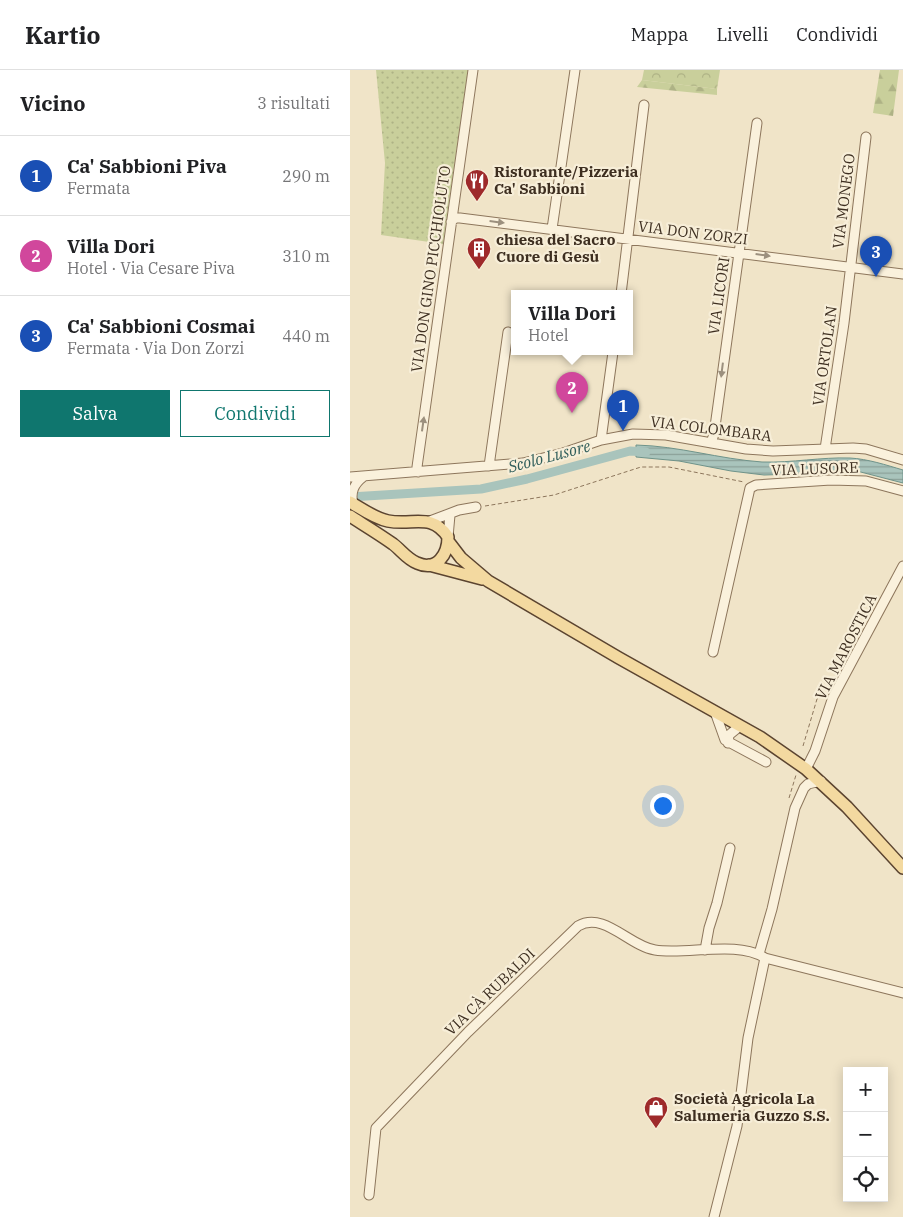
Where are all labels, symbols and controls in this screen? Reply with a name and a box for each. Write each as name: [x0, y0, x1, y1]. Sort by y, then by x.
text: Kartio: [25, 19, 100, 51]
text: Mappa: [631, 23, 688, 46]
text: Livelli: [716, 23, 768, 46]
text: Condividi: [796, 23, 878, 46]
text: Vicino: [20, 89, 86, 117]
text: 3 risultati: [257, 93, 330, 113]
street label: VIA MONEGO: [828, 152, 859, 250]
text: Ca' Sabbioni Piva: [67, 154, 227, 178]
place label: Ristorante/Pizzeria Ca' Sabbioni: [494, 162, 639, 198]
street label: VIA DON GINO PICCHIOLUTO: [407, 164, 454, 374]
text: 1: [31, 166, 41, 186]
text: 290 m: [282, 166, 330, 186]
restaurant icon: Ristorante/Pizzeria Ca' Sabbioni: [464, 168, 490, 202]
text: Fermata: [67, 178, 130, 198]
street label: VIA DON ZORZI: [637, 216, 749, 249]
one-way arrow: [490, 218, 506, 226]
place label: chiesa del Sacro Cuore di Gesù: [496, 230, 616, 266]
text: Villa Dori: [67, 234, 155, 258]
building icon: chiesa del Sacro Cuore di Gesù: [466, 236, 492, 270]
pin: 3: [860, 236, 892, 277]
text: 2: [31, 246, 41, 266]
text: 310 m: [282, 246, 330, 266]
one-way arrow: [755, 251, 771, 259]
street label: VIA LICORI: [704, 256, 733, 336]
text: Hotel · Via Cesare Piva: [67, 258, 235, 278]
popup: [511, 290, 633, 355]
text: Villa Dori: [528, 301, 616, 325]
street label: VIA ORTOLAN: [808, 305, 841, 407]
text: Ca' Sabbioni Cosmai: [67, 314, 255, 338]
text: Hotel: [528, 325, 569, 345]
text: 3: [31, 326, 41, 346]
text: 440 m: [282, 326, 330, 346]
text: Fermata · Via Don Zorzi: [67, 338, 244, 358]
one-way arrow: [718, 362, 726, 378]
pin: 2: [556, 372, 588, 413]
button: Salva: [20, 390, 170, 437]
button: Condividi: [180, 390, 330, 437]
pin: 1: [607, 390, 639, 431]
street label: VIA COLOMBARA: [649, 412, 774, 445]
one-way arrow: [419, 416, 427, 432]
water label: Scolo Lusore: [505, 435, 593, 477]
street label: VIA LUSORE: [771, 457, 859, 480]
street label: VIA MAROSTICA: [811, 590, 881, 703]
your location: [650, 793, 676, 819]
street label: VIA CÀ RUBALDI: [441, 944, 539, 1039]
map controls: [843, 1067, 888, 1202]
button: +: [843, 1067, 888, 1112]
place label: Società Agricola La Salumeria Guzzo S.S.: [674, 1089, 830, 1125]
shop icon: Società Agricola La Salumeria Guzzo S.S.: [643, 1095, 669, 1129]
button: −: [843, 1112, 888, 1157]
button: locate: [843, 1157, 888, 1202]

